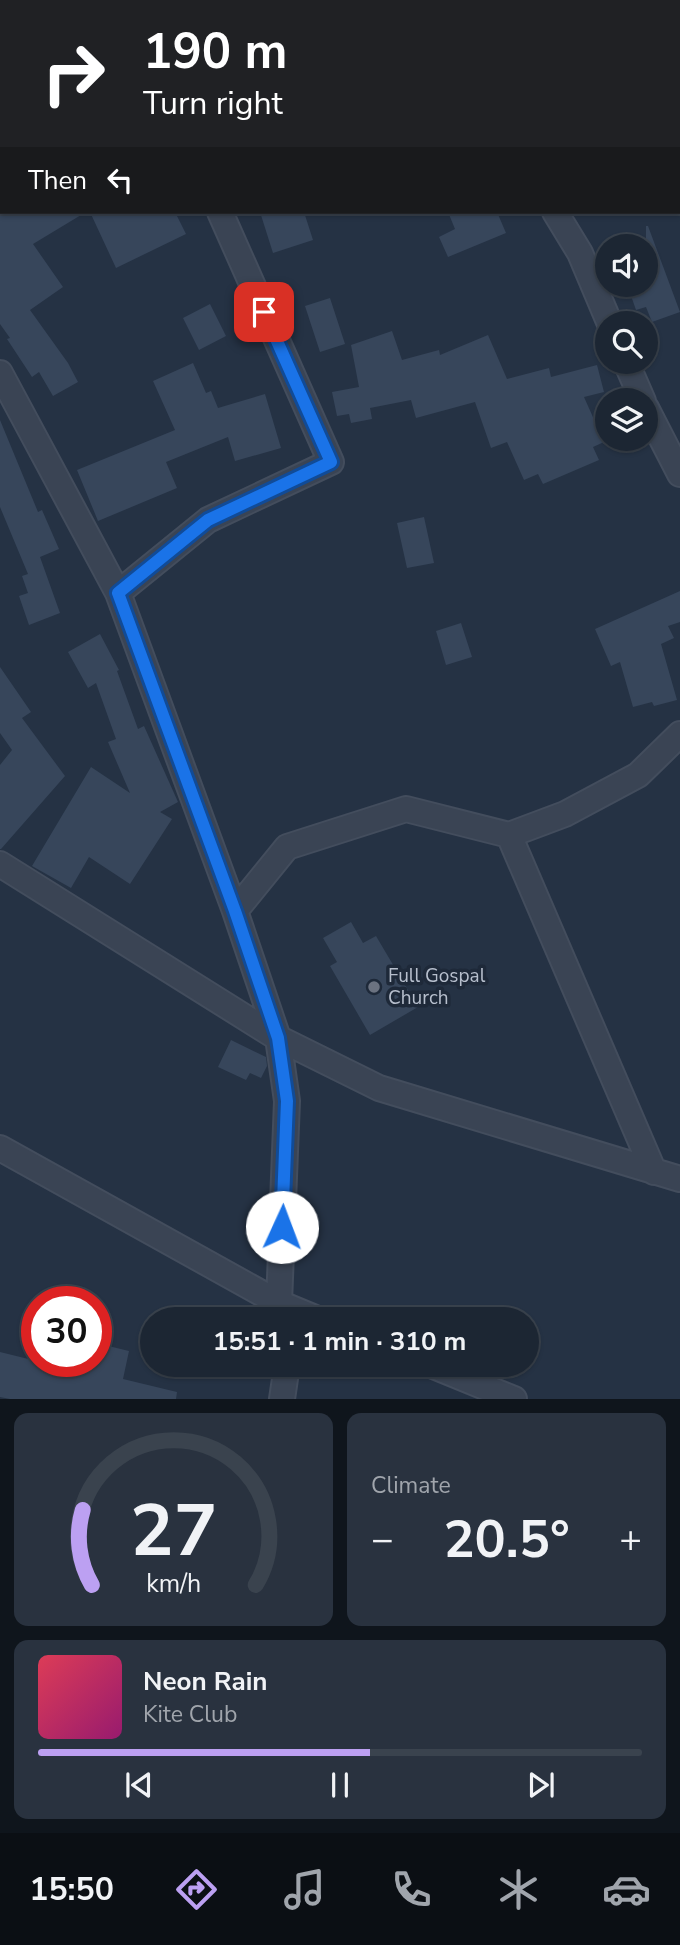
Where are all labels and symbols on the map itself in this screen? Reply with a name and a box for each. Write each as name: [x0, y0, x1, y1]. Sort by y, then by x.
pin: [234, 282, 294, 342]
place label: Full Gospal Church: [388, 963, 486, 1011]
marker: Full Gospal Church: [366, 979, 382, 995]
position arrow: [245, 1190, 319, 1264]
speed limit sign: 30: [21, 1286, 112, 1377]

